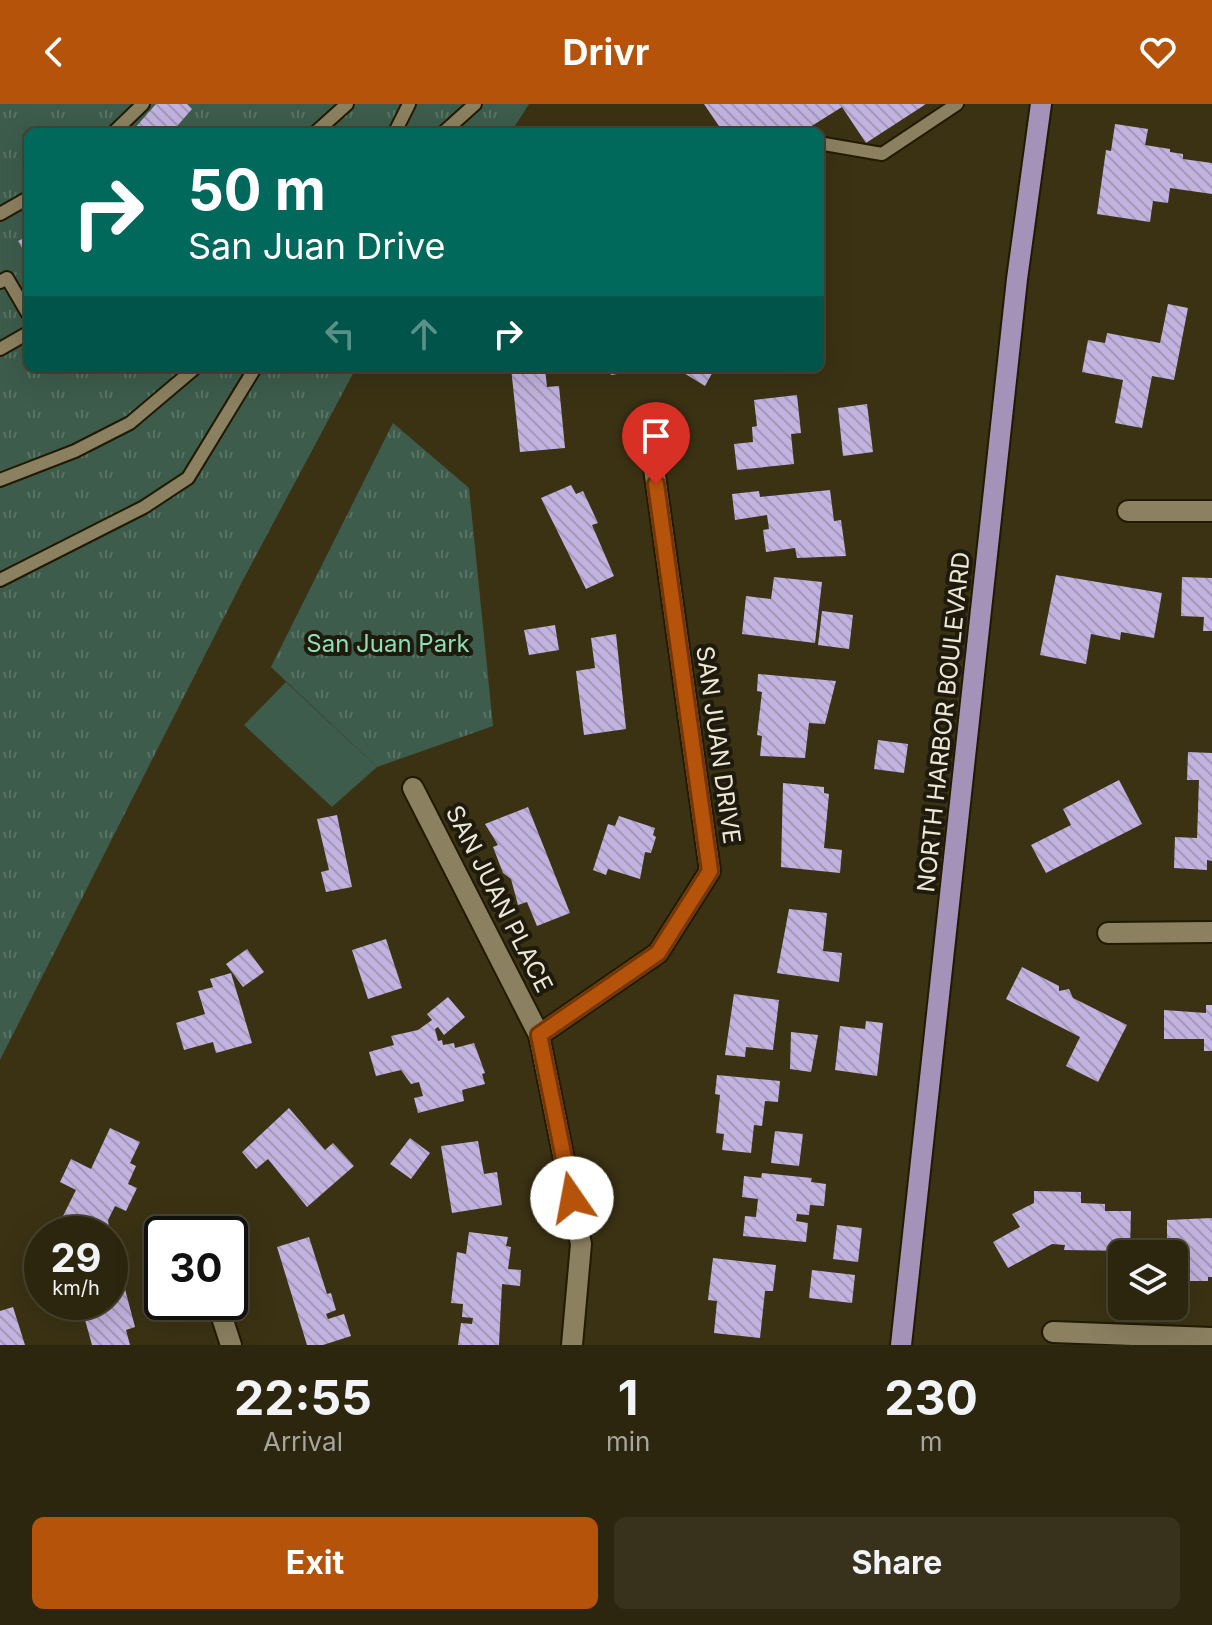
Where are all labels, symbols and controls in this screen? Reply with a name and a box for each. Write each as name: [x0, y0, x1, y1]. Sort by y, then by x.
icon: back: [32, 30, 76, 74]
text: Drivr: [563, 30, 649, 74]
icon: heart: [1136, 30, 1180, 74]
text: 50 m: [188, 156, 326, 224]
icon: right: [56, 160, 160, 264]
text: San Juan Drive: [188, 224, 445, 268]
icon: left: [318, 312, 362, 356]
icon: ahead: [402, 312, 446, 356]
icon: right: [486, 312, 530, 356]
pin: [622, 402, 690, 484]
icon: arrive: [634, 414, 678, 458]
street label: NORTH HARBOR BOULEVARD: [911, 550, 976, 894]
park label: San Juan Park: [306, 629, 470, 658]
street label: SAN JUAN DRIVE: [690, 644, 747, 846]
street label: SAN JUAN PLACE: [440, 800, 559, 997]
position arrow: [530, 1156, 614, 1240]
speed limit sign: 30: [144, 1216, 248, 1320]
text: 29: [50, 1233, 102, 1282]
map controls: [1108, 1240, 1188, 1320]
button: layers: [1108, 1240, 1188, 1320]
text: km/h: [52, 1276, 100, 1300]
text: 22:55: [234, 1368, 372, 1427]
text: 1: [618, 1368, 638, 1427]
text: 230: [884, 1368, 978, 1427]
text: Arrival: [263, 1426, 343, 1457]
text: min: [606, 1426, 650, 1457]
text: m: [920, 1426, 943, 1457]
button: Exit: [32, 1517, 598, 1609]
button: Share: [614, 1517, 1180, 1609]

